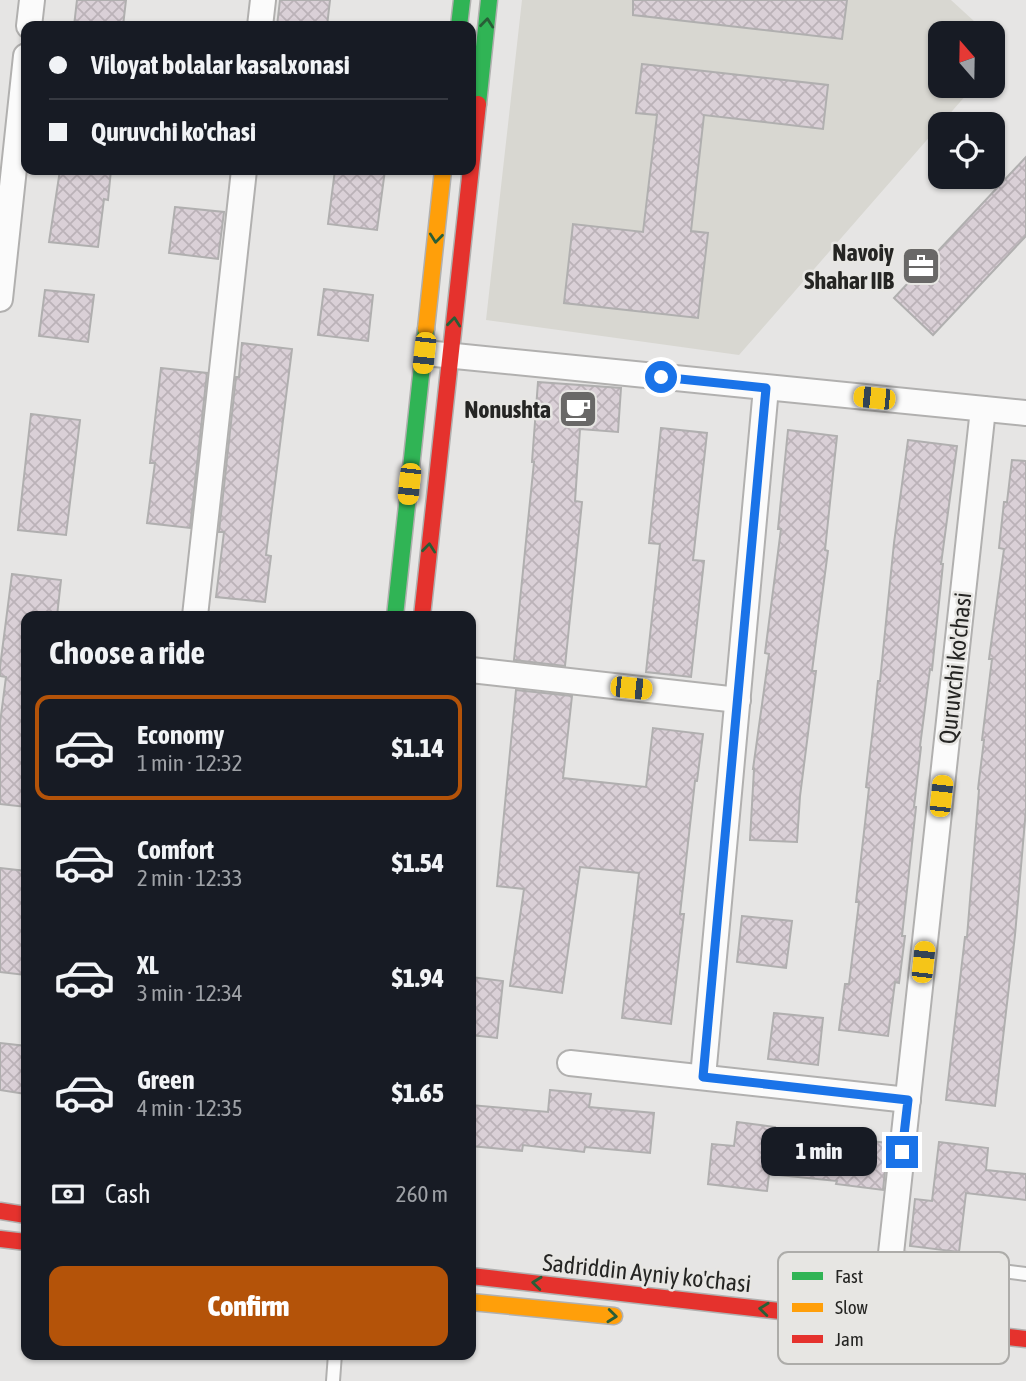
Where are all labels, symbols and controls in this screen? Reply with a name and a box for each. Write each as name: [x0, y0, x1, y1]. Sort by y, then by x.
one-way arrow: [479, 17, 494, 29]
north arrow: [928, 21, 1004, 98]
map controls: [928, 21, 1005, 189]
text: Viloyat bolalar kasalxonasi: [91, 50, 350, 80]
button: locate: [928, 112, 1005, 189]
text: Quruvchi ko'chasi: [91, 117, 256, 147]
one-way arrow: [429, 232, 444, 243]
place label: Navoiy Shahar IIB: [804, 239, 895, 294]
office icon: Navoiy Shahar IIB: [900, 245, 942, 287]
one-way arrow: [447, 316, 462, 328]
car: [412, 331, 437, 375]
route start: [645, 361, 677, 393]
car: [853, 385, 896, 411]
cafe icon: Nonushta: [557, 388, 599, 430]
place label: Nonushta: [464, 396, 551, 423]
car: [397, 462, 422, 506]
one-way arrow: [422, 542, 437, 554]
street label: Quruvchi ko'chasi: [934, 591, 976, 745]
text: Choose a ride: [49, 634, 205, 671]
car: [610, 675, 653, 701]
icon: car: [53, 716, 116, 779]
text: Economy: [137, 720, 224, 750]
text: $1.14: [392, 733, 444, 763]
text: 1 min · 12:32: [137, 750, 243, 776]
car: [929, 774, 954, 818]
icon: car: [53, 831, 116, 894]
text: Comfort: [137, 835, 214, 865]
text: $1.54: [392, 848, 444, 878]
text: 2 min · 12:33: [137, 865, 243, 891]
car: [911, 940, 936, 984]
icon: car: [53, 946, 116, 1009]
text: XL: [137, 950, 159, 980]
text: $1.94: [392, 963, 444, 993]
text: 3 min · 12:34: [137, 980, 243, 1006]
icon: car: [53, 1061, 116, 1124]
text: Green: [137, 1065, 195, 1095]
text: $1.65: [392, 1078, 444, 1108]
text: 4 min · 12:35: [137, 1095, 243, 1121]
callout: 1 min: [762, 1128, 878, 1176]
route end: [886, 1136, 918, 1168]
text: 1 min: [796, 1138, 842, 1164]
icon: cash: [49, 1175, 87, 1213]
text: Cash: [105, 1179, 151, 1209]
text: 260 m: [396, 1181, 448, 1207]
street label: Sadriddin Ayniy ko'chasi: [541, 1249, 753, 1297]
legend: [778, 1252, 1009, 1364]
text: Fast: [835, 1265, 863, 1287]
button: Confirm: [49, 1266, 448, 1346]
one-way arrow: [532, 1276, 543, 1291]
text: Slow: [835, 1296, 869, 1318]
one-way arrow: [758, 1302, 769, 1317]
one-way arrow: [607, 1308, 618, 1323]
text: Jam: [835, 1328, 864, 1350]

